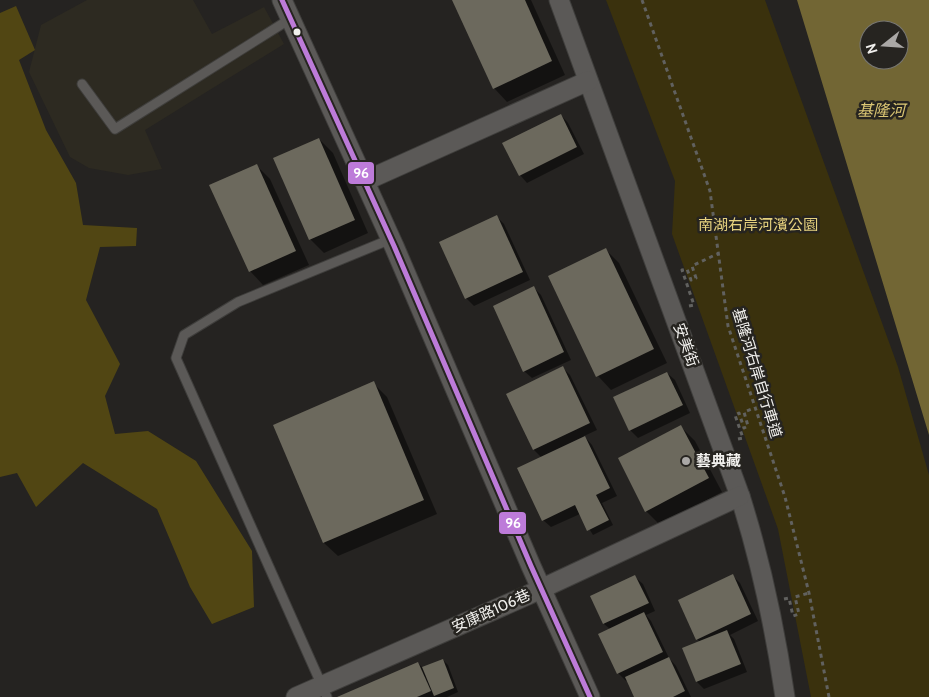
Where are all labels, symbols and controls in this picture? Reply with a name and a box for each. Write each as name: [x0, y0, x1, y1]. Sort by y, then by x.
north arrow: [859, 20, 909, 70]
unlabelled marker: [292, 27, 302, 37]
text: N: [862, 41, 882, 56]
water label: 基隆河: [857, 101, 908, 120]
line badge: 96: [347, 161, 375, 185]
text: 96: [353, 164, 369, 182]
park label: 南湖右岸河濱公園: [698, 216, 818, 234]
street label: 基隆河右岸自行車道: [729, 306, 785, 440]
street label: 安美街: [670, 321, 702, 369]
place label: 藝典藏: [696, 452, 741, 470]
marker: 藝典藏: [680, 455, 692, 467]
line badge: 96: [498, 511, 527, 535]
text: 96: [505, 514, 521, 532]
street label: 安康路106巷: [449, 586, 533, 636]

